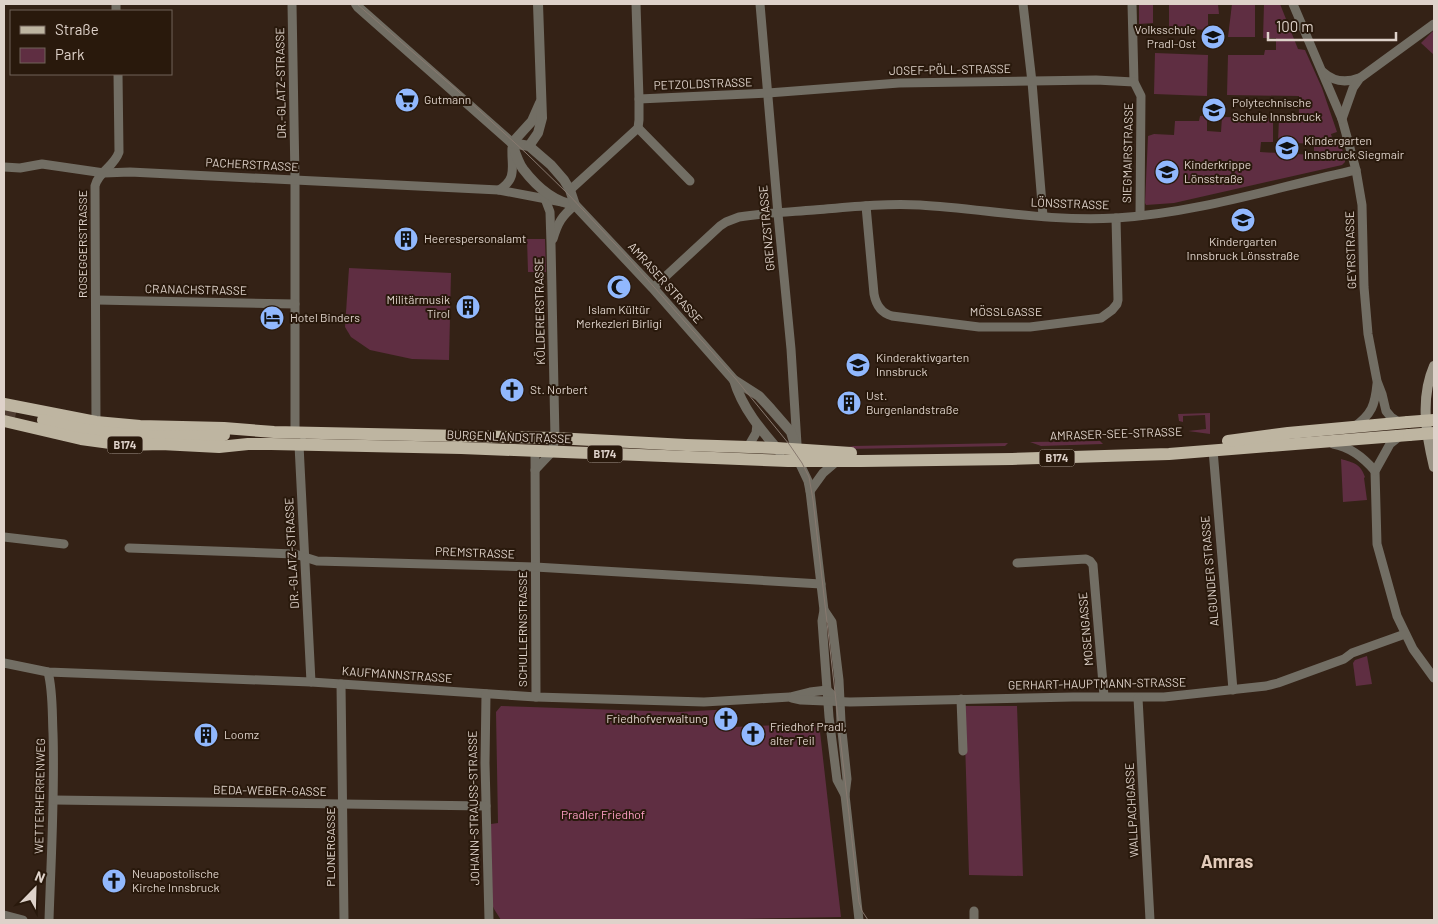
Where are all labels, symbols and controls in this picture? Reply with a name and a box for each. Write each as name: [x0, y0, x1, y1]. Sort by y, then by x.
legend: [10, 10, 172, 75]
scale bar: [1268, 10, 1396, 42]
text: 100 m: [1276, 17, 1314, 35]
text: Straße: [55, 20, 99, 38]
place label: Volksschule Pradl-Ost: [1135, 22, 1196, 50]
school or university icon: Volksschule Pradl-Ost: [1200, 24, 1226, 50]
street label: DR.-GLATZ-STRASSE: [272, 27, 288, 139]
text: Park: [55, 45, 85, 63]
street label: JOSEF-PÖLL-STRASSE: [889, 61, 1011, 77]
street label: PETZOLDSTRASSE: [653, 74, 753, 92]
supermarket icon: Gutmann: [394, 87, 420, 113]
place label: Gutmann: [424, 92, 471, 106]
place label: Polytechnische Schule Innsbruck: [1232, 95, 1321, 123]
school or university icon: Polytechnische Schule Innsbruck: [1201, 97, 1227, 123]
street label: SIEGMAIRSTRASSE: [1119, 103, 1135, 203]
place label: Kindergarten Innsbruck Siegmair: [1304, 133, 1405, 161]
school or university icon: Kindergarten Innsbruck Siegmair: [1274, 135, 1300, 161]
street label: PACHERSTRASSE: [205, 155, 299, 173]
place label: Kinderkrippe Lönsstraße: [1184, 157, 1251, 185]
school or university icon: Kinderkrippe Lönsstraße: [1154, 159, 1180, 185]
street label: GRENZSTRASSE: [755, 185, 777, 272]
street label: ROSEGGERSTRASSE: [75, 190, 89, 298]
street label: LÖNSSTRASSE: [1030, 195, 1110, 211]
school or university icon: Kindergarten Innsbruck Lönsstraße: [1230, 207, 1256, 233]
street label: GEYRSTRASSE: [1342, 211, 1358, 289]
building icon: Heerespersonalamt: [393, 226, 419, 252]
place label: Heerespersonalamt: [424, 231, 526, 245]
place label: Kindergarten Innsbruck Lönsstraße: [1187, 234, 1299, 262]
street label: AMRASER STRASSE: [626, 239, 706, 326]
street label: KÖLDERERSTRASSE: [531, 257, 547, 365]
mosque icon: Islam Kültür Merkezleri Birligi: [606, 274, 632, 300]
street label: CRANACHSTRASSE: [145, 281, 247, 297]
place label: Militärmusik Tirol: [386, 292, 450, 320]
building icon: Militärmusik Tirol: [455, 294, 481, 320]
place label: Islam Kültür Merkezleri Birligi: [576, 302, 662, 330]
street label: MÖSSLGASSE: [970, 304, 1042, 318]
hotel icon: Hotel Binders: [259, 305, 285, 331]
place label: Hotel Binders: [290, 310, 360, 324]
place label: Kinderaktivgarten Innsbruck: [876, 350, 969, 378]
school or university icon: Kinderaktivgarten Innsbruck: [845, 352, 871, 378]
church icon: St. Norbert: [499, 377, 525, 403]
place label: St. Norbert: [530, 382, 588, 396]
place label: Ust. Burgenlandstraße: [866, 388, 959, 416]
building icon: Ust. Burgenlandstraße: [836, 390, 862, 416]
street label: AMRASER-SEE-STRASSE: [1049, 424, 1182, 442]
street label: BURGENLANDSTRASSE: [446, 427, 572, 445]
road number: B174: [108, 436, 142, 454]
road number: B174: [588, 446, 622, 462]
road number: B174: [1040, 449, 1074, 466]
street label: DR.-GLATZ-STRASSE: [281, 497, 301, 609]
street label: ALGUNDER STRASSE: [1197, 515, 1221, 627]
street label: PREMSTRASSE: [435, 544, 515, 560]
street label: SCHULLERNSTRASSE: [515, 571, 529, 687]
street label: MOSENGASSE: [1075, 592, 1095, 667]
street label: KAUFMANNSTRASSE: [341, 663, 453, 685]
street label: GERHART-HAUPTMANN-STRASSE: [1008, 674, 1186, 692]
church icon: Friedhofverwaltung: [713, 706, 739, 732]
place label: Friedhofverwaltung: [606, 711, 708, 725]
place label: Friedhof Pradl, alter Teil: [770, 719, 847, 747]
church icon: Friedhof Pradl, alter Teil: [740, 721, 766, 747]
building icon: Loomz: [193, 722, 219, 748]
place label: Loomz: [224, 727, 259, 741]
street label: JOHANN-STRAUSS-STRASSE: [465, 730, 481, 886]
street label: WETTERHERRENWEG: [31, 738, 47, 854]
street label: WALLPACHGASSE: [1122, 762, 1140, 858]
street label: BEDA-WEBER-GASSE: [213, 782, 327, 798]
street label: PLONERGASSE: [323, 807, 337, 887]
park label: Pradler Friedhof: [561, 807, 645, 821]
district label: Amras: [1201, 850, 1253, 872]
north arrow: [10, 864, 60, 914]
place label: Neuapostolische Kirche Innsbruck: [132, 866, 220, 894]
text: N: [33, 867, 48, 886]
church icon: Neuapostolische Kirche Innsbruck: [101, 868, 127, 894]

